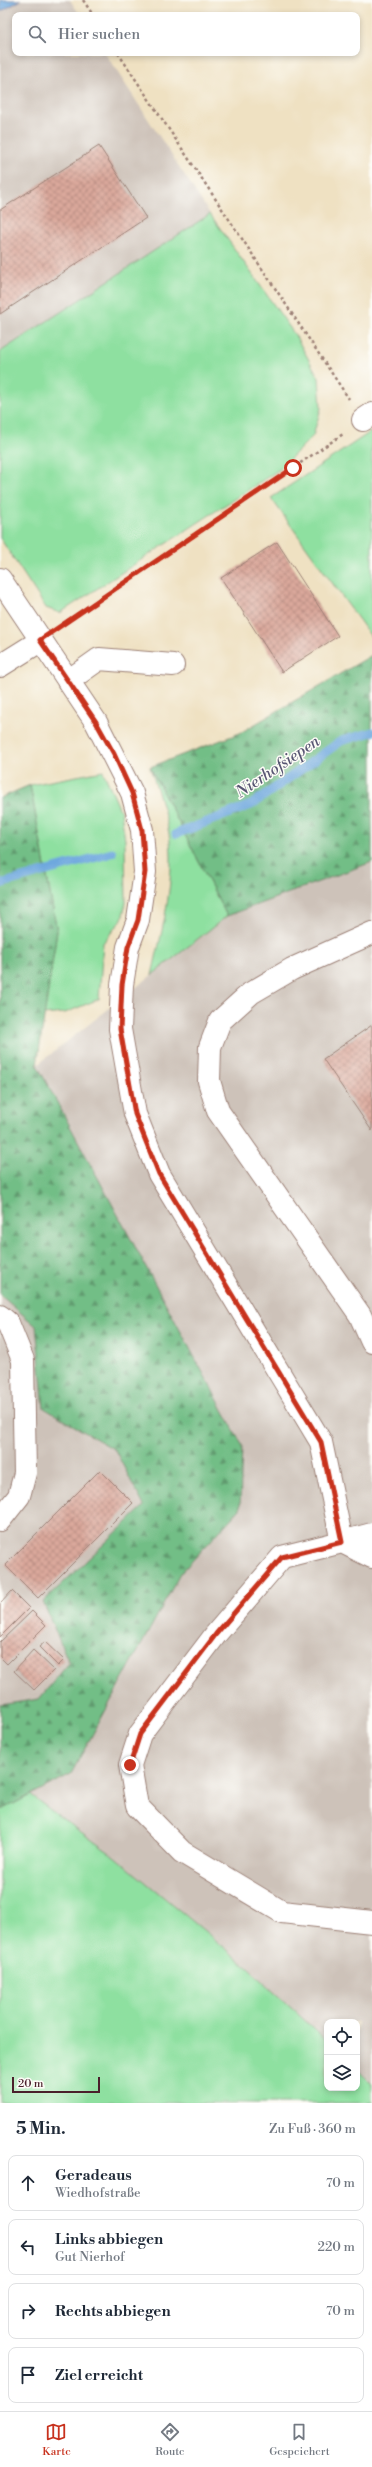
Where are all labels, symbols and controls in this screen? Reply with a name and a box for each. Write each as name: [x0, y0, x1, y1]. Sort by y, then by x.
search box: [12, 12, 360, 56]
icon: search: [26, 23, 48, 45]
text: Hier suchen: [58, 25, 140, 44]
route start: [284, 459, 302, 477]
water label: Nierhofsiepen: [231, 731, 324, 803]
route end: [121, 1756, 139, 1774]
map controls: [324, 2019, 360, 2091]
button: locate: [324, 2019, 360, 2055]
button: layers: [324, 2055, 360, 2091]
scale bar: [12, 2075, 100, 2094]
text: 20 m: [18, 2077, 43, 2091]
text: 5 Min.: [16, 2118, 66, 2140]
text: Zu Fuß · 360 m: [269, 2121, 356, 2137]
text: Geradeaus: [55, 2166, 132, 2185]
icon: ahead: [17, 2172, 39, 2194]
text: 70 m: [326, 2175, 355, 2191]
text: Wiedhofstraße: [55, 2185, 141, 2201]
text: Links abbiegen: [55, 2230, 163, 2249]
icon: left: [17, 2236, 39, 2258]
text: 220 m: [317, 2239, 355, 2255]
text: Gut Nierhof: [55, 2249, 125, 2265]
icon: right: [17, 2300, 39, 2322]
text: Rechts abbiegen: [55, 2302, 171, 2321]
text: 70 m: [326, 2303, 355, 2319]
icon: arrive: [17, 2364, 39, 2386]
text: Ziel erreicht: [55, 2366, 143, 2385]
tab: Karte: [42, 2421, 71, 2459]
tab: Route: [155, 2421, 185, 2459]
tab: Gespeichert: [269, 2421, 330, 2459]

